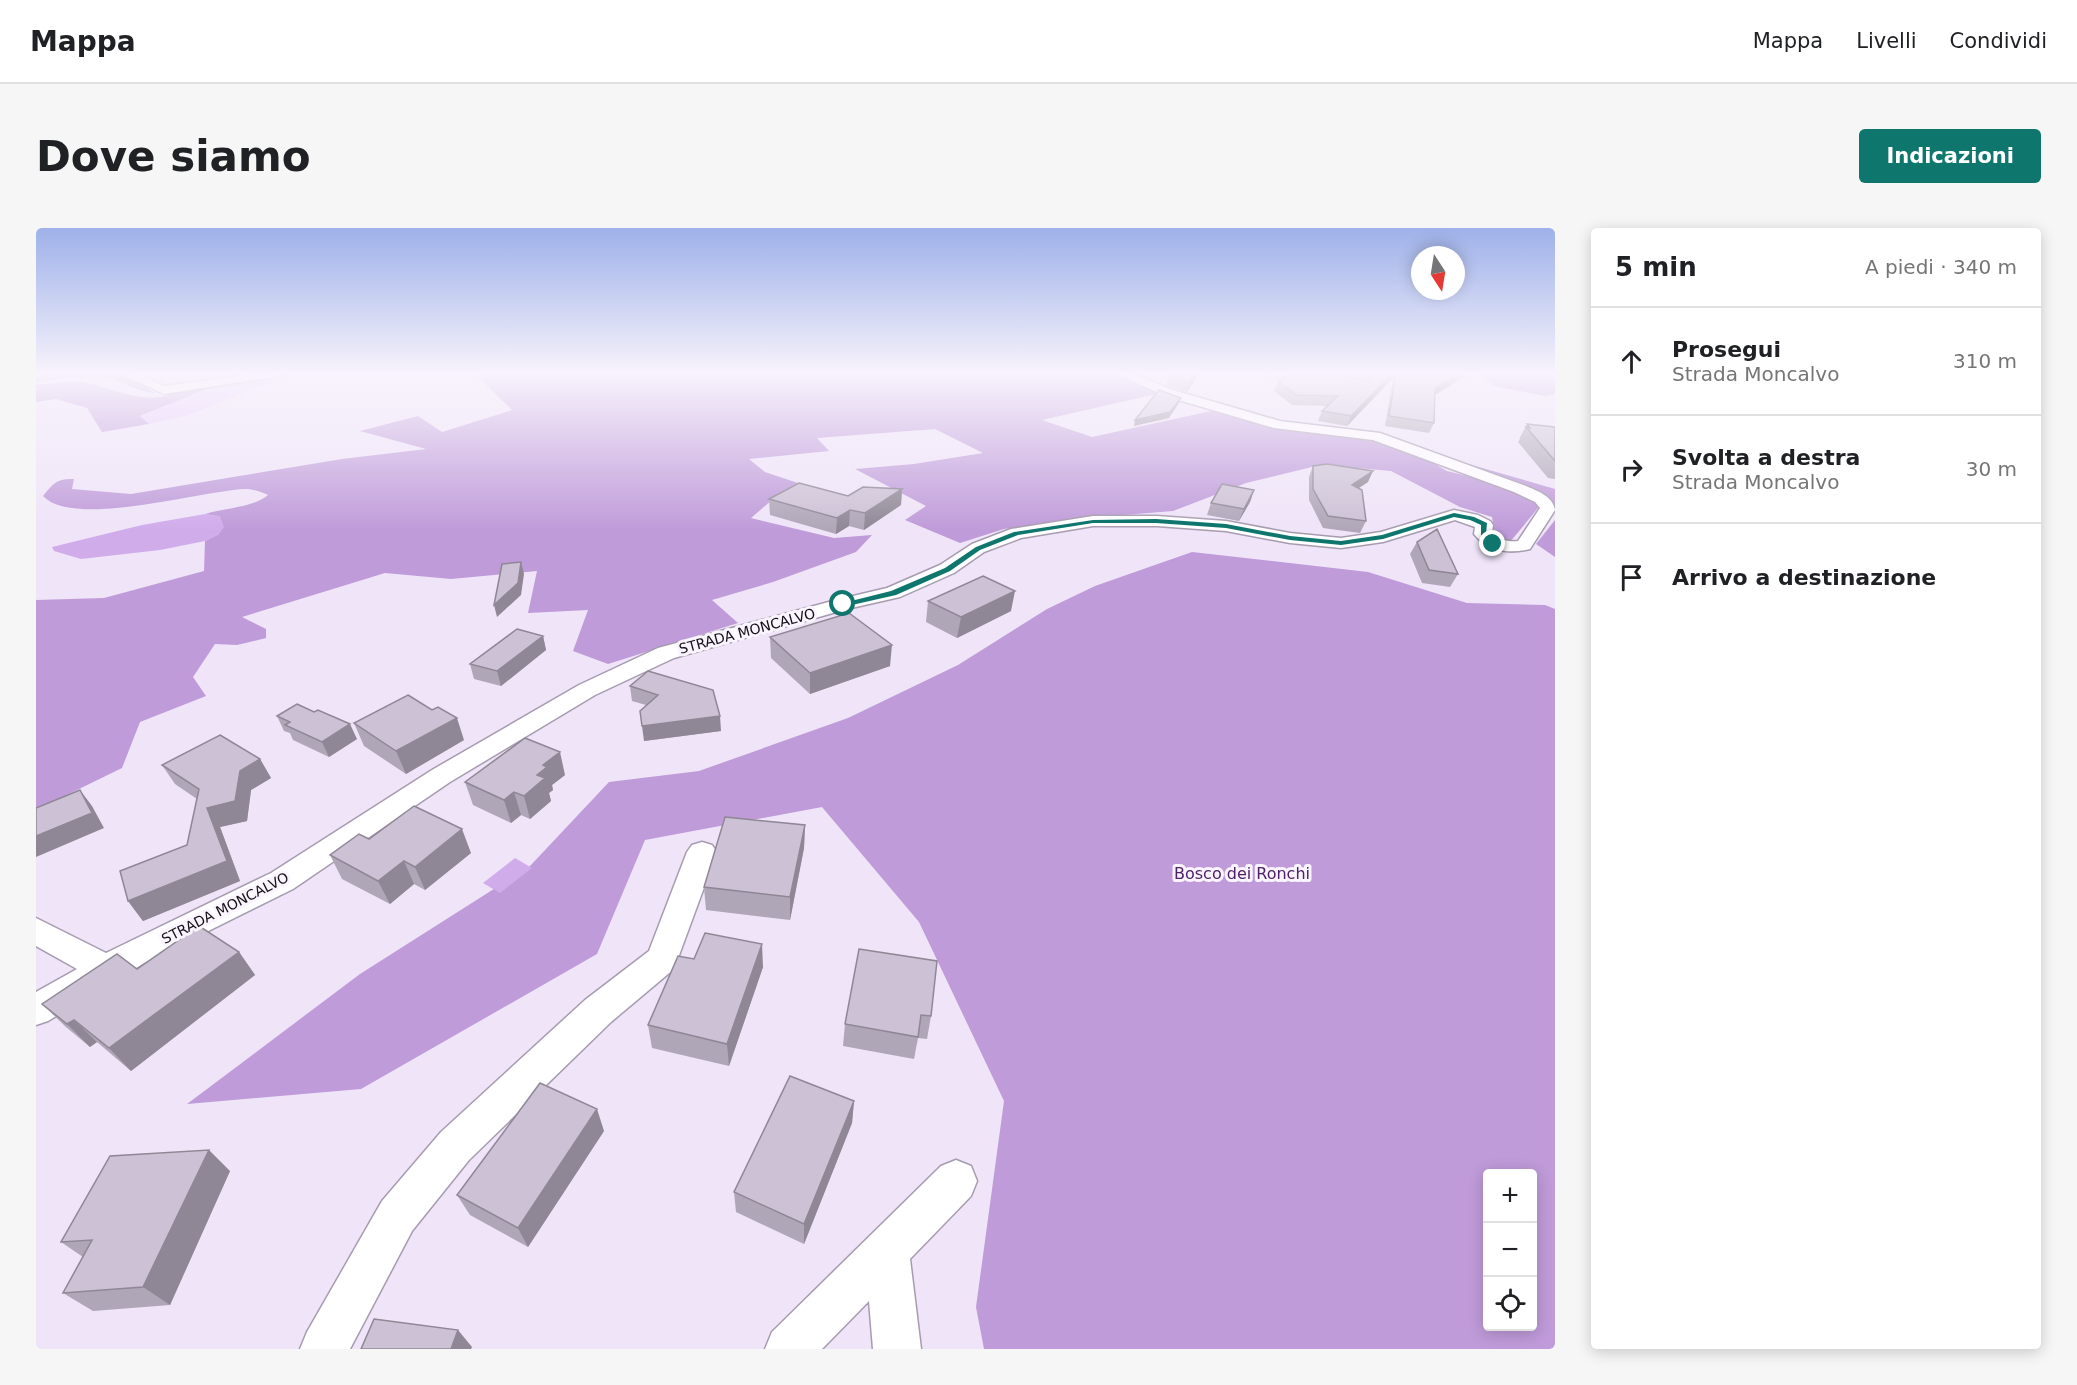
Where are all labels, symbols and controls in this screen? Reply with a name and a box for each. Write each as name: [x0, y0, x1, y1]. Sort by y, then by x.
text: Mappa: [30, 25, 136, 58]
text: Mappa: [1753, 29, 1823, 53]
text: Livelli: [1856, 29, 1917, 53]
text: Condividi: [1950, 29, 2047, 53]
button: Indicazioni: [1859, 129, 2041, 183]
text: Dove siamo: [36, 132, 311, 181]
north arrow: [1411, 246, 1465, 300]
text: 5 min: [1615, 252, 1697, 282]
text: A piedi · 340 m: [1865, 255, 2017, 279]
text: Prosegui: [1672, 337, 1781, 362]
icon: ahead: [1615, 345, 1648, 378]
text: 310 m: [1953, 349, 2017, 373]
text: Strada Moncalvo: [1672, 362, 1839, 386]
text: Svolta a destra: [1672, 445, 1860, 470]
icon: right: [1615, 453, 1648, 486]
text: 30 m: [1966, 457, 2017, 481]
text: Strada Moncalvo: [1672, 470, 1839, 494]
route end: [1479, 530, 1505, 556]
icon: arrive: [1615, 561, 1648, 594]
text: Arrivo a destinazione: [1672, 565, 1936, 590]
route start: [829, 590, 855, 616]
street label: STRADA MONCALVO: [677, 605, 817, 657]
park label: Bosco dei Ronchi: [1174, 864, 1310, 883]
street label: STRADA MONCALVO: [159, 869, 291, 947]
map controls: [1483, 1169, 1537, 1331]
button: +: [1483, 1169, 1537, 1223]
button: −: [1483, 1223, 1537, 1277]
button: locate: [1483, 1277, 1537, 1331]

